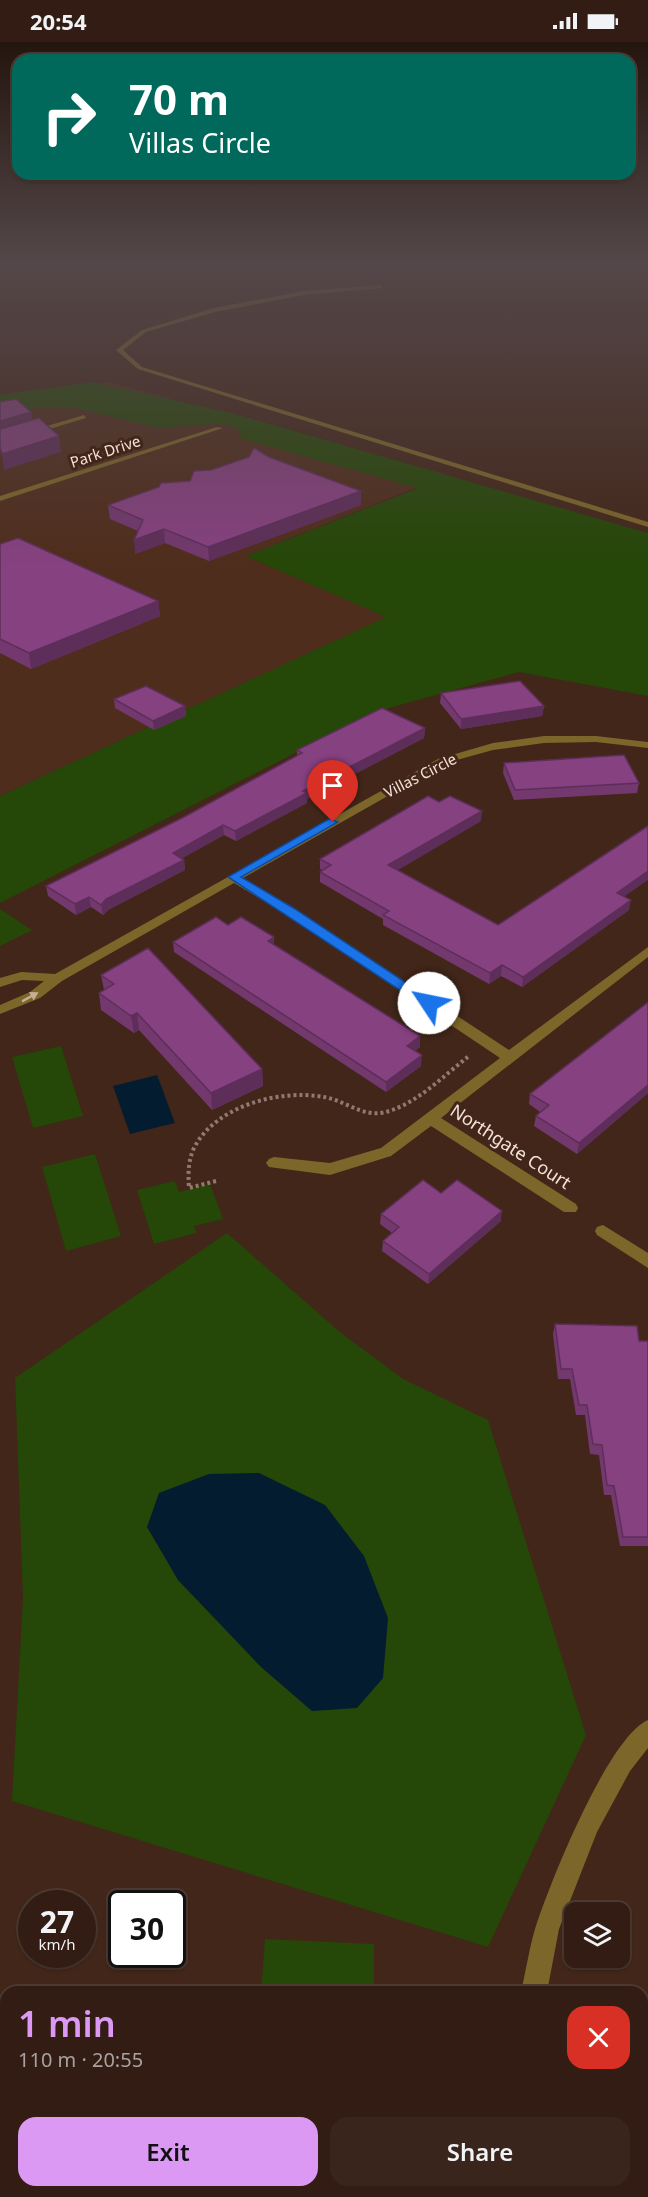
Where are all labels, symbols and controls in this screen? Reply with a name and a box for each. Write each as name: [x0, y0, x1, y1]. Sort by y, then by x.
text: 20:54: [30, 6, 87, 36]
text: 70 m: [129, 70, 229, 127]
icon: right: [30, 78, 108, 156]
text: Villas Circle: [129, 124, 271, 161]
street label: Park Drive: [67, 430, 143, 472]
street label: Villas Circle: [380, 748, 460, 802]
pin: [307, 760, 358, 822]
icon: arrive: [316, 769, 349, 802]
position arrow: [397, 971, 461, 1035]
one-way arrow: [22, 992, 39, 1002]
street label: Northgate Court: [446, 1098, 576, 1194]
speed limit sign: 30: [108, 1890, 186, 1968]
text: 27: [40, 1901, 74, 1942]
map controls: [564, 1902, 630, 1968]
button: layers: [564, 1902, 630, 1968]
text: km/h: [39, 1934, 75, 1954]
text: 1 min: [18, 1999, 116, 2048]
button: close: [567, 2006, 630, 2069]
text: 110 m · 20:55: [18, 2046, 143, 2073]
button: Exit: [18, 2117, 318, 2186]
button: Share: [330, 2117, 630, 2186]

